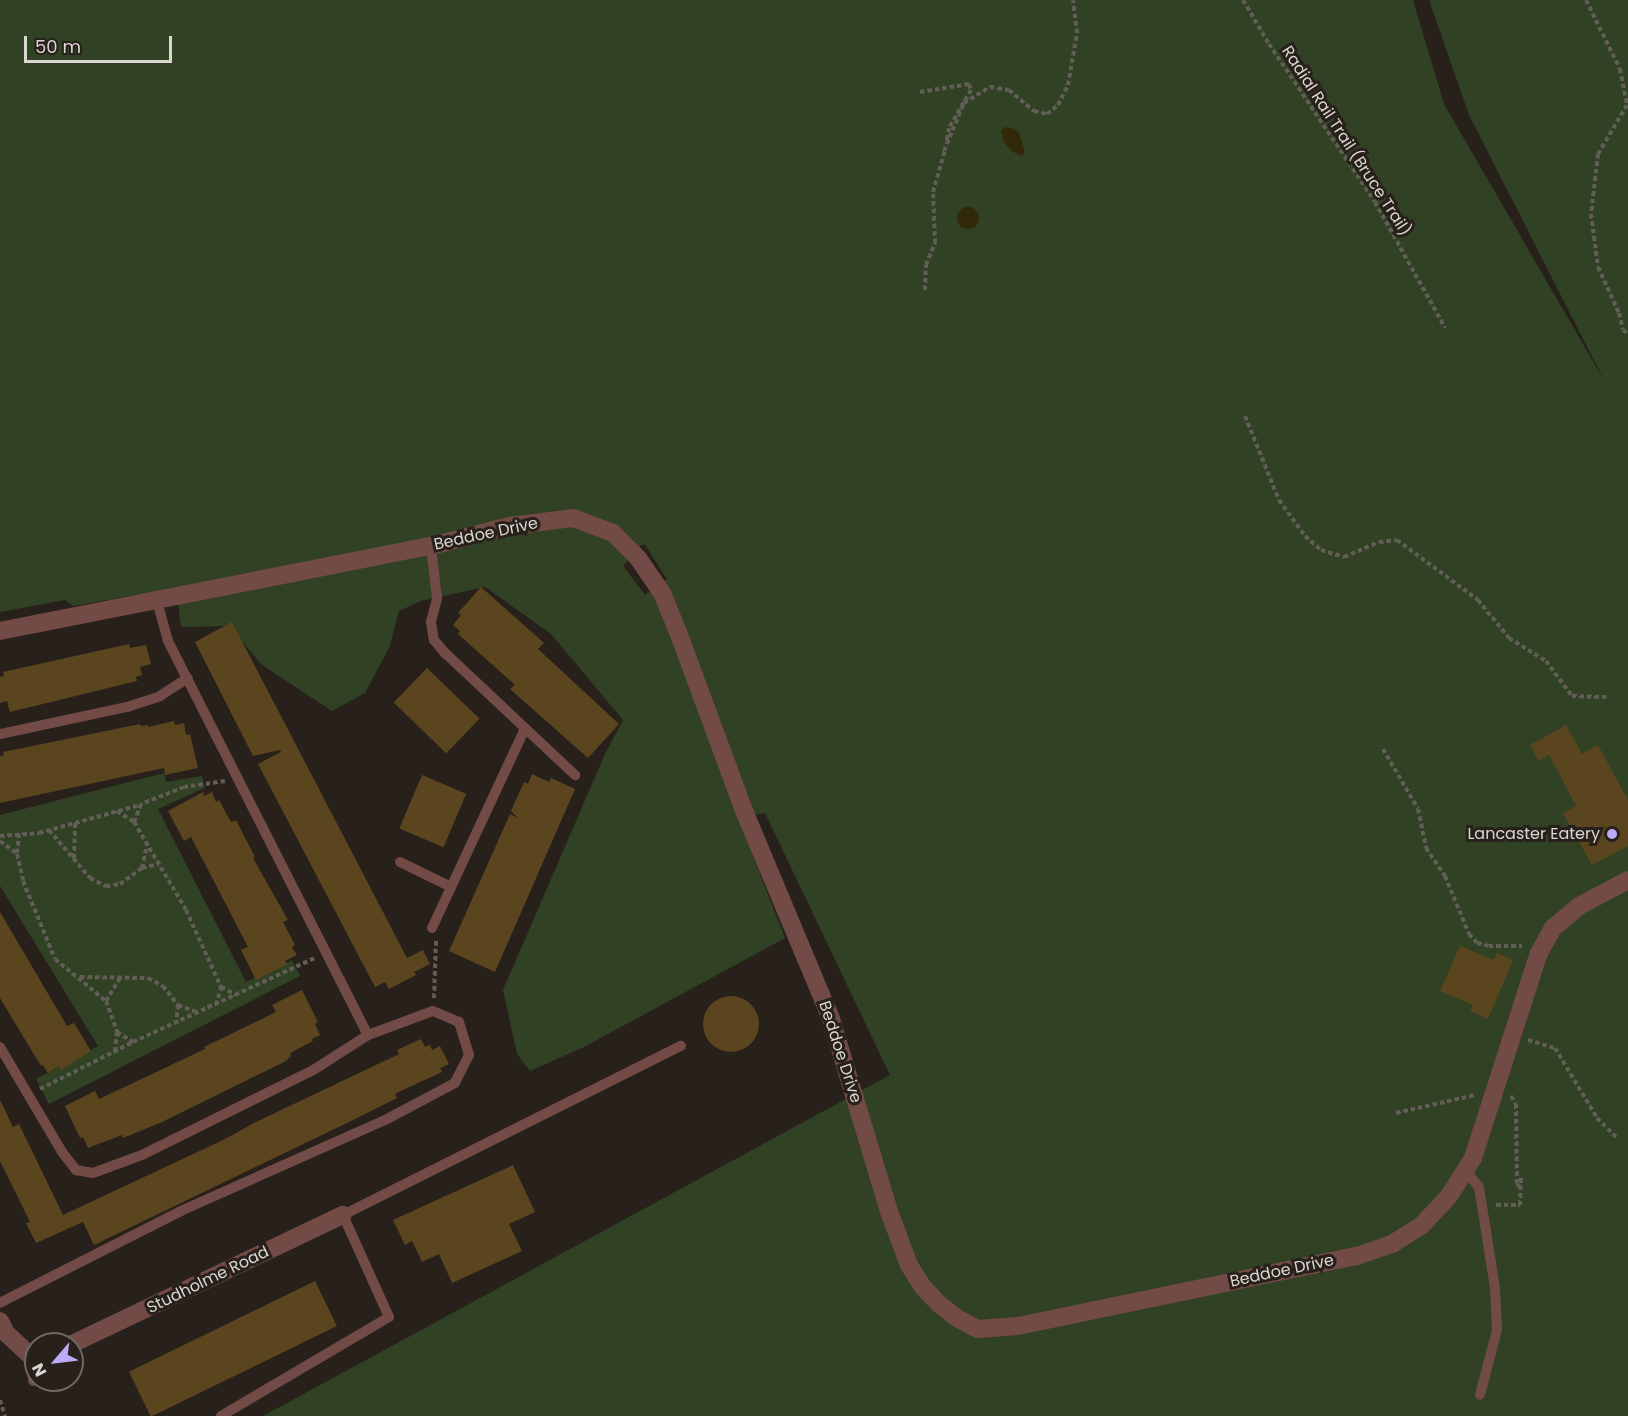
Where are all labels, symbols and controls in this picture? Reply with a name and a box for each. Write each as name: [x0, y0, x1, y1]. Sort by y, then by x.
scale bar: [27, 24, 176, 62]
text: 50 m: [35, 34, 81, 59]
street label: Radial Rail Trail (Bruce Trail): [1277, 43, 1415, 239]
street label: Beddoe Drive: [432, 514, 540, 554]
place label: Lancaster Eatery: [1467, 824, 1600, 844]
marker: Lancaster Eatery: [1605, 827, 1619, 841]
street label: Beddoe Drive: [815, 999, 865, 1105]
street label: Studholme Road: [144, 1242, 272, 1318]
street label: Beddoe Drive: [1228, 1251, 1336, 1291]
north arrow: [24, 1332, 84, 1392]
text: N: [26, 1359, 52, 1380]

